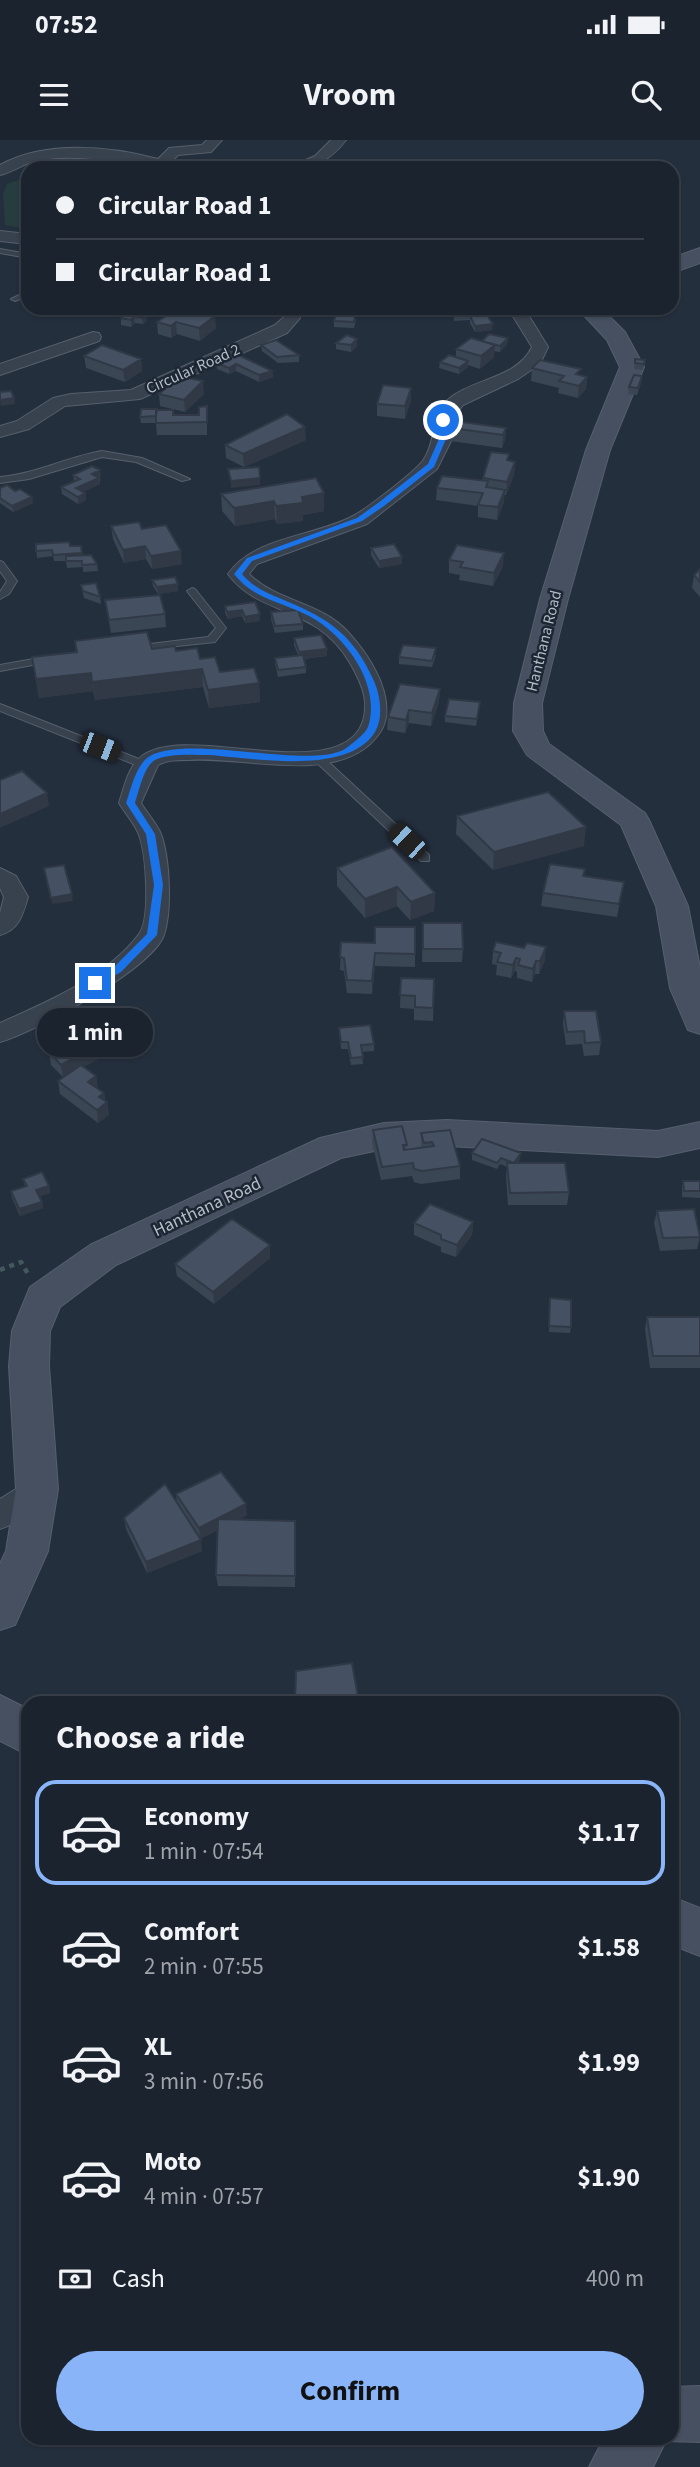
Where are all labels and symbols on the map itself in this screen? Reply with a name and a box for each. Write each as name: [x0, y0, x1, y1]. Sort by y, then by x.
street label: Circular Road 2: [142, 338, 244, 400]
route start: [427, 404, 459, 436]
street label: Hanthana Road: [521, 588, 567, 694]
car: [77, 730, 124, 764]
car: [385, 819, 430, 863]
route end: [79, 967, 111, 999]
callout: 1 min: [37, 1008, 153, 1057]
street label: Hanthana Road: [149, 1171, 265, 1243]

